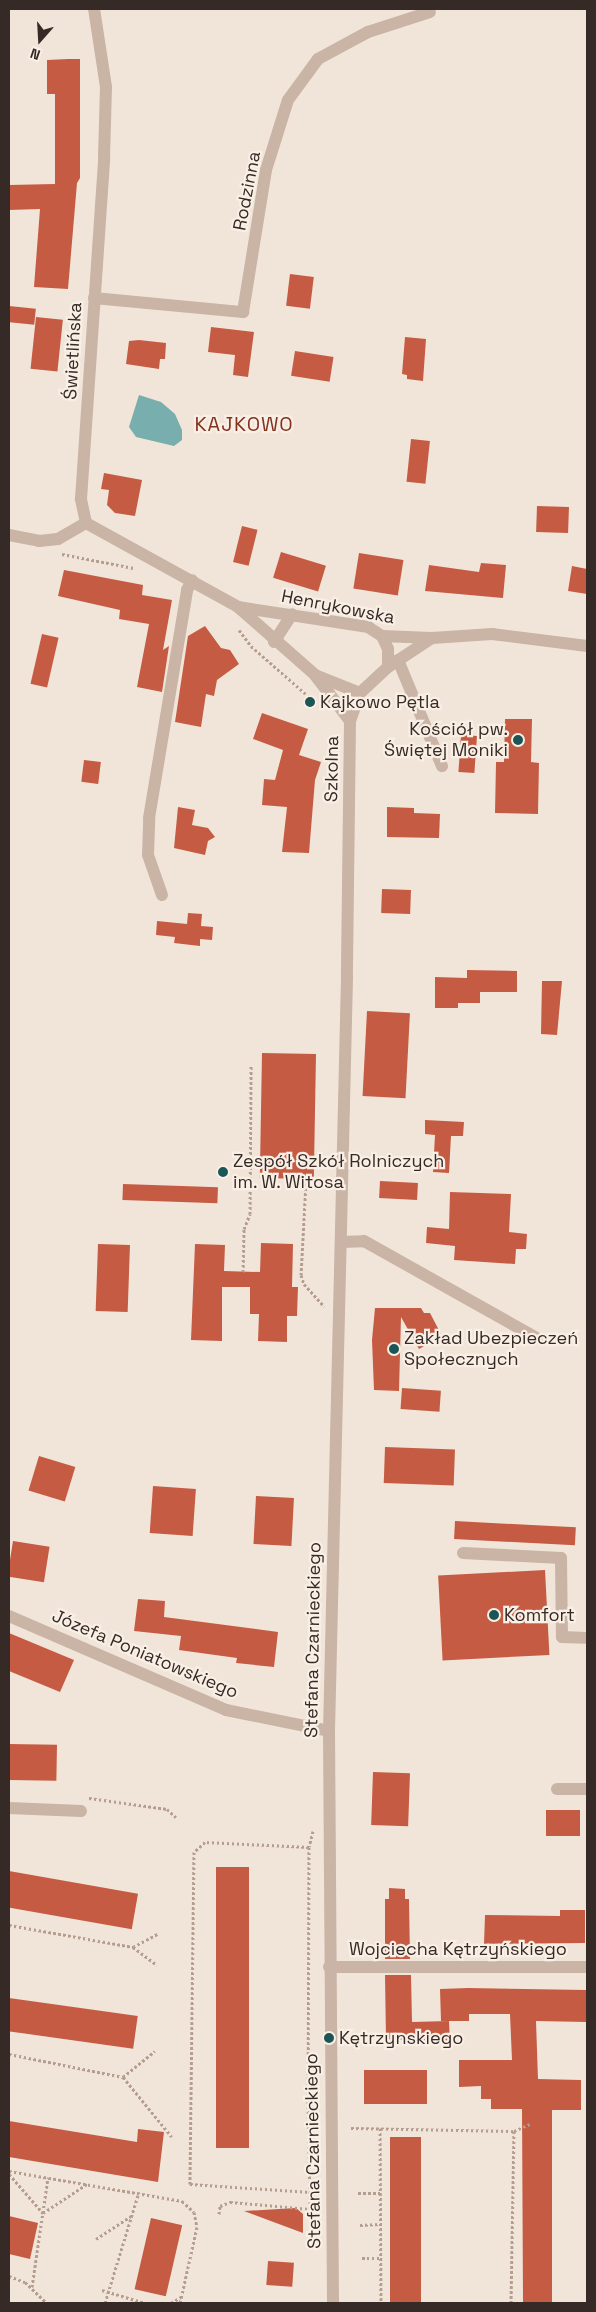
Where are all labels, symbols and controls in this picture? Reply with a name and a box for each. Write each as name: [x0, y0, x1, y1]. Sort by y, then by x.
north arrow: [15, 15, 65, 65]
text: N: [28, 44, 42, 64]
street label: Rodzinna: [229, 150, 265, 232]
street label: Świetlińska: [60, 302, 86, 400]
district label: KAJKOWO: [194, 412, 294, 436]
street label: Henrykowska: [279, 585, 397, 629]
place label: Kajkowo Pętla: [320, 691, 440, 713]
marker: Kajkowo Pętla: [304, 696, 316, 708]
place label: Kościół pw. Świętej Moniki: [384, 719, 508, 762]
marker: Kościół pw. Świętej Moniki: [512, 734, 524, 746]
street label: Szkolna: [321, 736, 343, 802]
place label: Zespół Szkół Rolniczych im. W. Witosa: [233, 1151, 444, 1194]
marker: Zespół Szkół Rolniczych im. W. Witosa: [217, 1166, 229, 1178]
place label: Zakład Ubezpieczeń Społecznych: [404, 1328, 578, 1370]
marker: Zakład Ubezpieczeń Społecznych: [388, 1343, 400, 1355]
street label: Stefana Czarnieckiego: [300, 1542, 326, 1738]
place label: Komfort: [504, 1604, 575, 1626]
street label: Józefa Poniatowskiego: [49, 1605, 241, 1703]
marker: Komfort: [488, 1609, 500, 1621]
street label: Wojciecha Kętrzyńskiego: [349, 1938, 567, 1960]
place label: Kętrzynskiego: [339, 2027, 463, 2049]
marker: Kętrzynskiego: [323, 2032, 335, 2044]
street label: Stefana Czarnieckiego: [300, 2053, 326, 2249]

